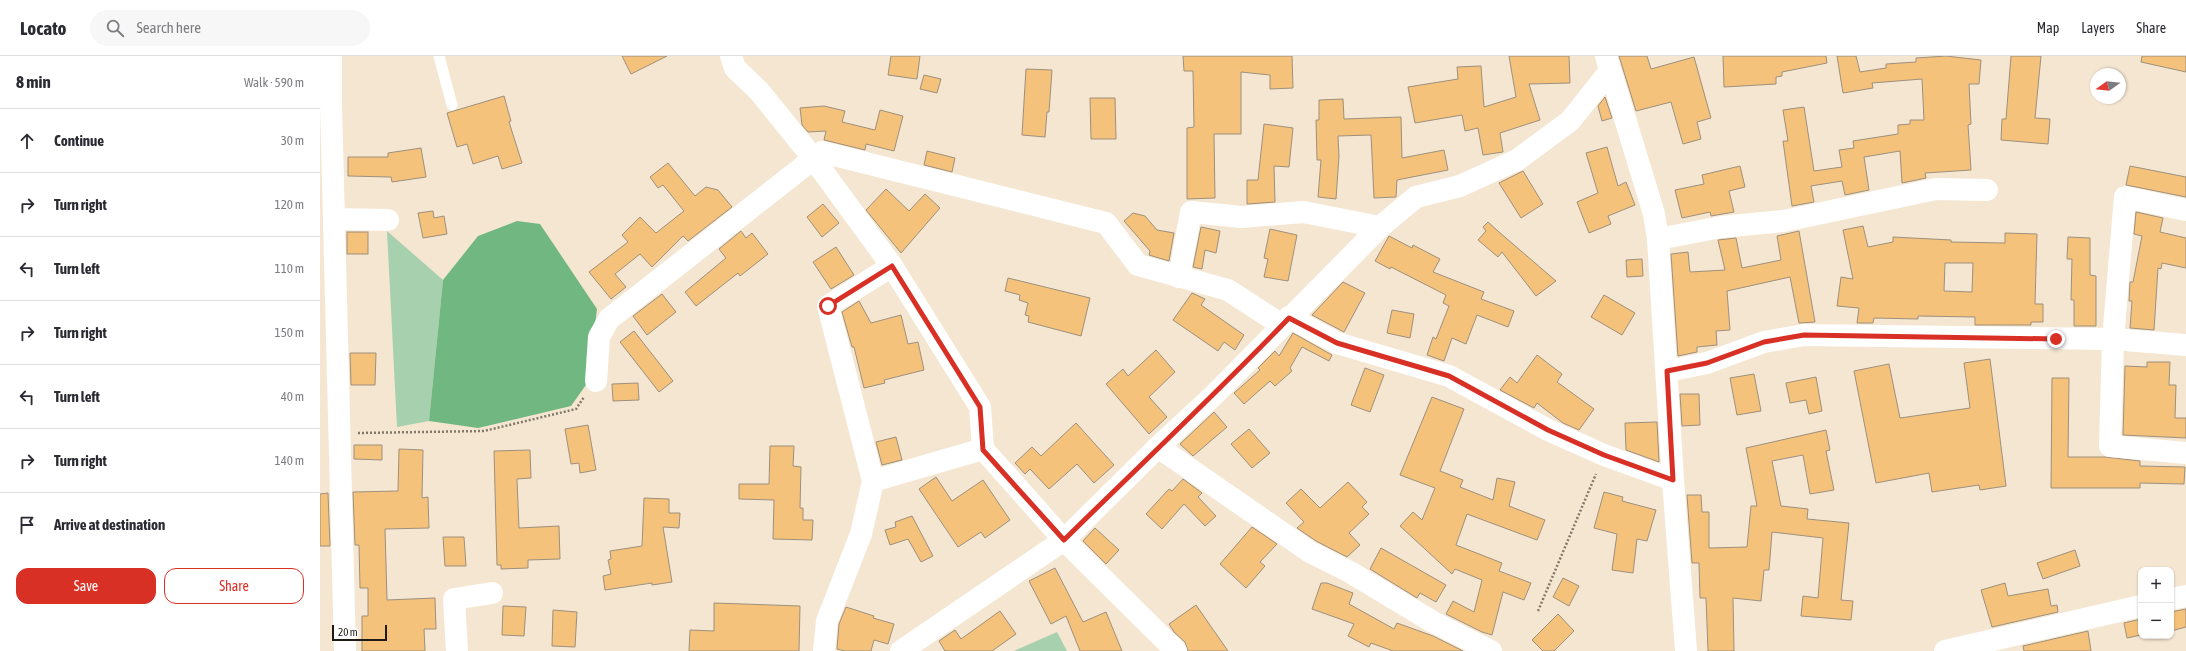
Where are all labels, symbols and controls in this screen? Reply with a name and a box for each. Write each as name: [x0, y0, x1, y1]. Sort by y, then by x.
search box: [90, 10, 370, 46]
text: Locato: [20, 17, 66, 39]
icon: search: [104, 17, 126, 39]
text: Search here: [136, 19, 201, 36]
text: Map: [2037, 20, 2059, 36]
text: Layers: [2081, 20, 2114, 36]
text: Share: [2136, 20, 2166, 36]
north arrow: [2090, 68, 2126, 104]
text: 8 min: [16, 72, 51, 92]
text: Walk · 590 m: [244, 75, 304, 90]
icon: ahead: [16, 130, 38, 152]
text: Continue: [54, 132, 104, 149]
text: 30 m: [281, 133, 304, 148]
icon: right: [16, 194, 38, 216]
text: Turn right: [54, 196, 107, 213]
text: 120 m: [275, 197, 304, 212]
icon: left: [16, 258, 38, 280]
text: Turn left: [54, 260, 100, 277]
text: 110 m: [275, 261, 304, 276]
route start: [819, 297, 837, 315]
icon: right: [16, 322, 38, 344]
text: Turn right: [54, 324, 107, 341]
text: 150 m: [275, 325, 304, 340]
route end: [2047, 330, 2065, 348]
icon: left: [16, 386, 38, 408]
text: Turn left: [54, 388, 100, 405]
text: 40 m: [281, 389, 304, 404]
icon: right: [16, 450, 38, 472]
text: Turn right: [54, 452, 107, 469]
text: 140 m: [275, 453, 304, 468]
icon: arrive: [16, 514, 38, 536]
text: Arrive at destination: [54, 516, 165, 533]
map controls: [2138, 567, 2174, 639]
button: +: [2138, 567, 2174, 603]
button: Save: [16, 568, 156, 604]
button: Share: [164, 568, 304, 604]
button: −: [2138, 603, 2174, 639]
scale bar: [332, 623, 387, 642]
text: 20 m: [338, 626, 358, 638]

